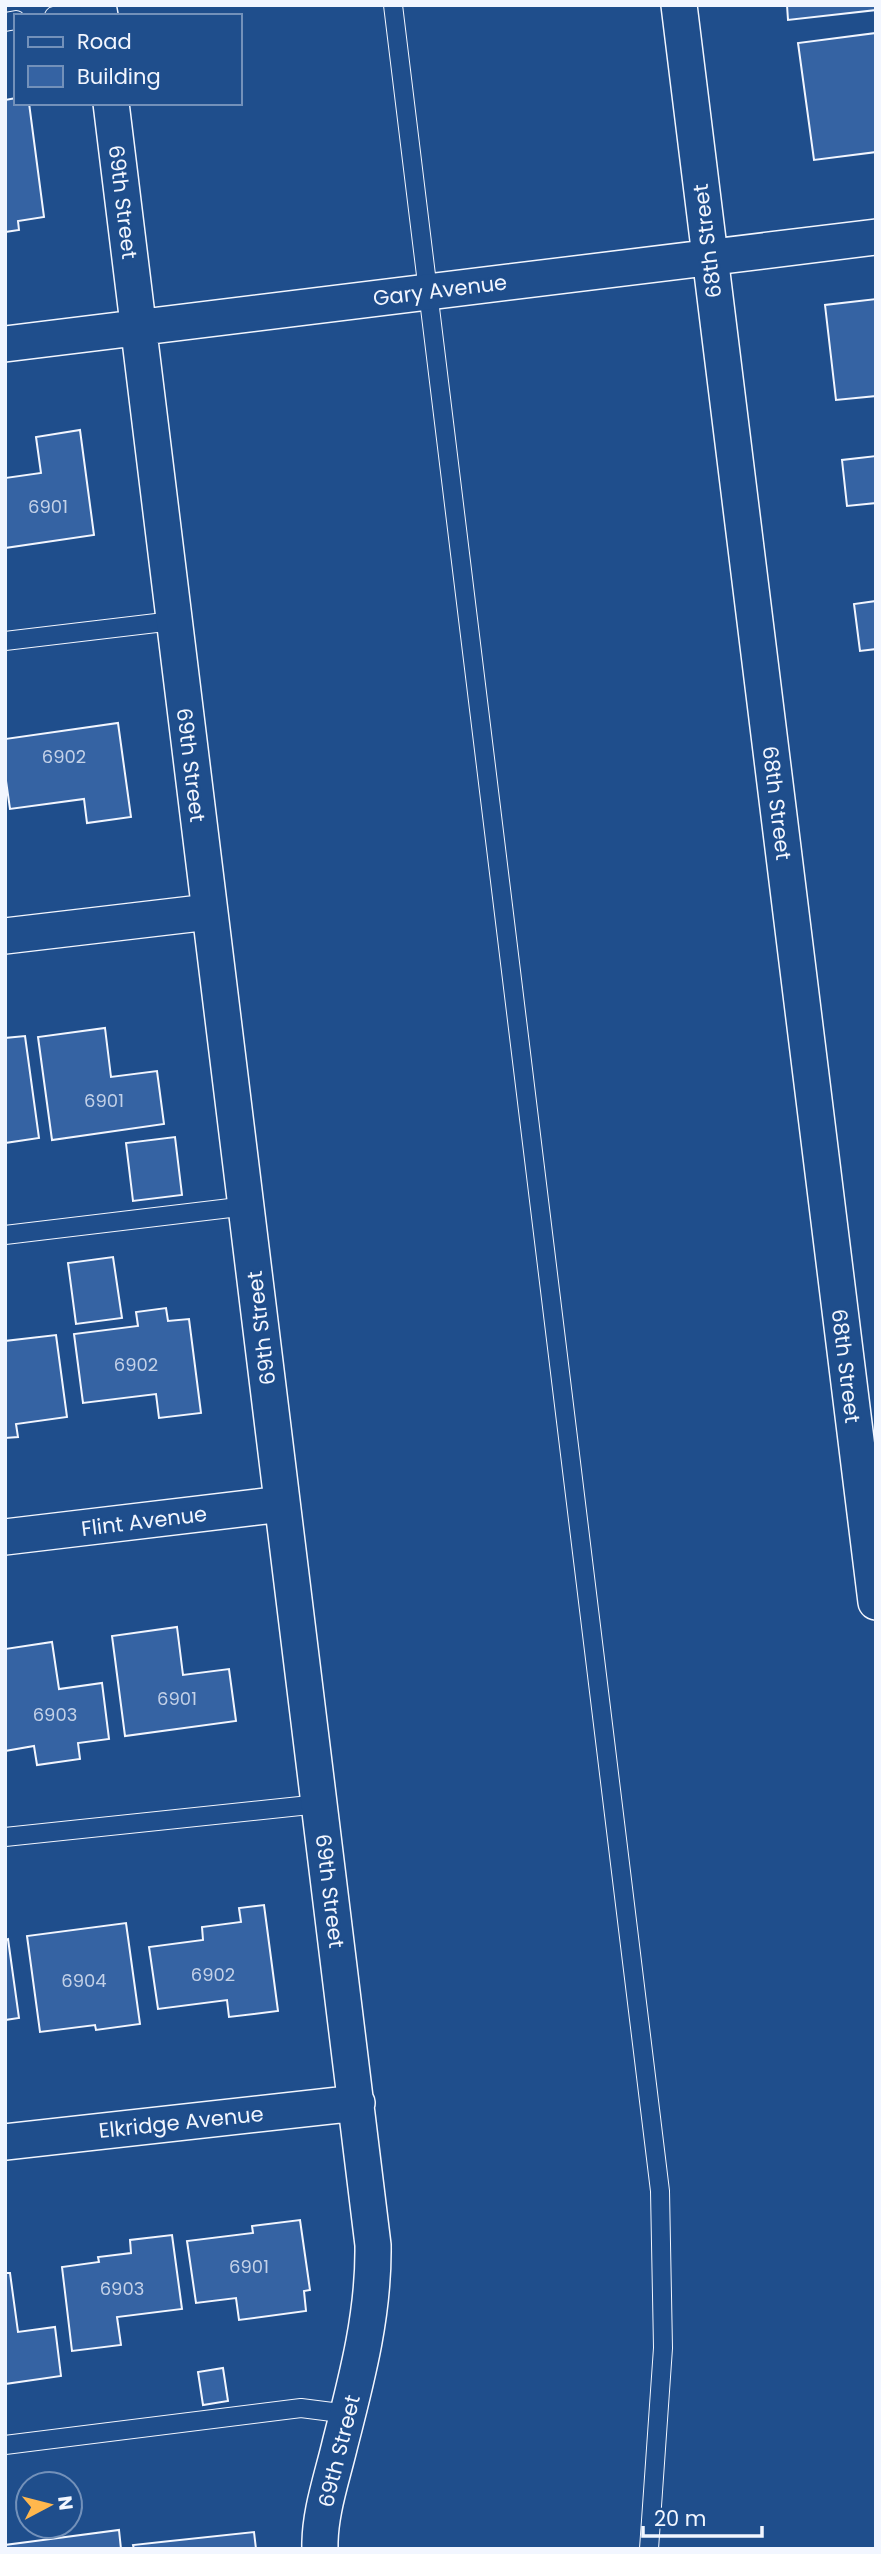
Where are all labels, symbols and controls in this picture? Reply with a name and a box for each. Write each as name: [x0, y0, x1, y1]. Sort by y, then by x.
legend: [14, 14, 242, 105]
text: Road: [77, 27, 132, 56]
text: Building: [77, 62, 161, 91]
street label: 69th Street: [102, 143, 144, 261]
street label: 68th Street: [686, 182, 728, 300]
street label: Gary Avenue: [371, 267, 509, 313]
house number: 6901: [28, 494, 68, 519]
street label: 69th Street: [170, 706, 212, 824]
house number: 6902: [42, 744, 86, 769]
street label: 68th Street: [756, 744, 798, 862]
house number: 6901: [84, 1088, 124, 1113]
street label: 69th Street: [240, 1269, 282, 1387]
street label: 68th Street: [825, 1307, 867, 1425]
house number: 6902: [114, 1352, 158, 1377]
street label: Flint Avenue: [79, 1499, 209, 1543]
house number: 6901: [157, 1686, 197, 1711]
house number: 6903: [33, 1702, 77, 1727]
street label: 69th Street: [309, 1832, 351, 1950]
house number: 6902: [191, 1962, 235, 1987]
house number: 6904: [61, 1968, 107, 1993]
street label: Elkridge Avenue: [97, 2099, 265, 2145]
house number: 6901: [229, 2254, 269, 2279]
house number: 6903: [100, 2276, 144, 2301]
street label: 69th Street: [311, 2392, 367, 2510]
north arrow: [14, 2470, 84, 2540]
text: N: [51, 2494, 80, 2512]
scale bar: [643, 2494, 762, 2538]
text: 20 m: [654, 2504, 707, 2533]

